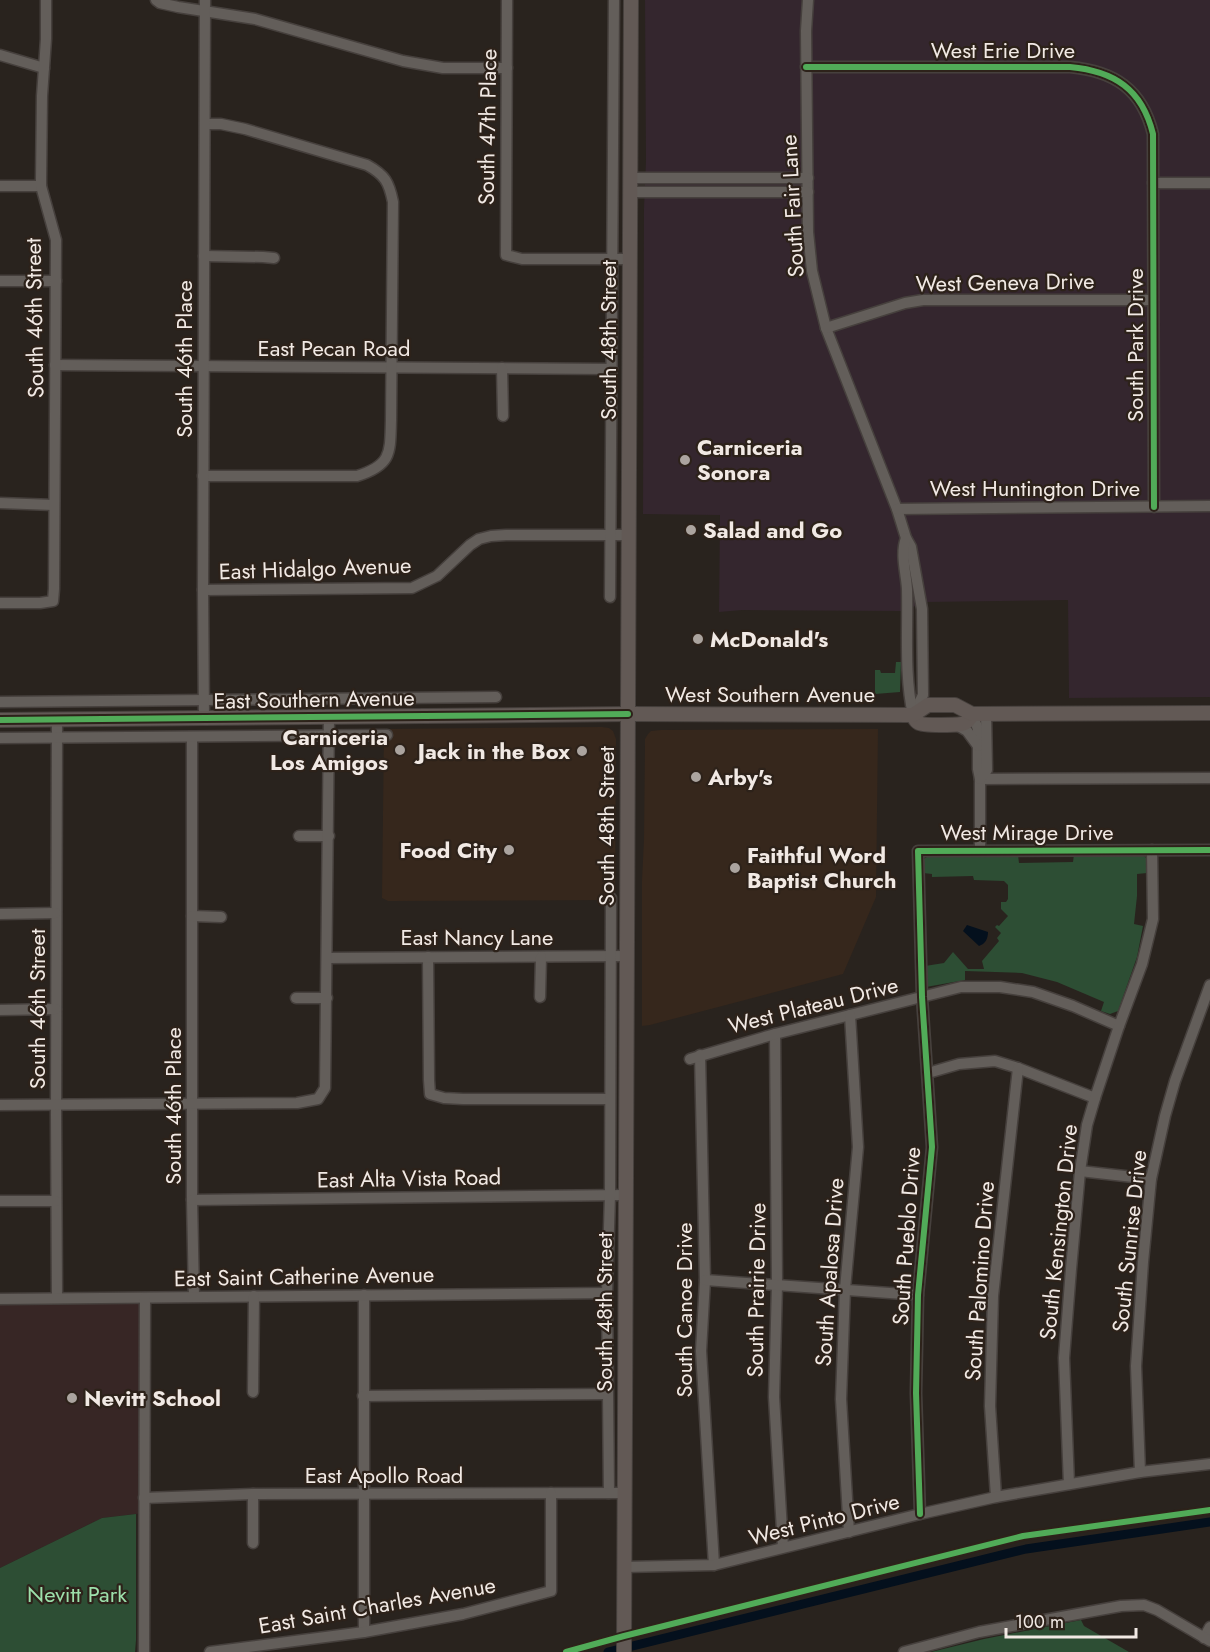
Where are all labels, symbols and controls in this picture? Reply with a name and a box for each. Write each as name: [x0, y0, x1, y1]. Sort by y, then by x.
street label: West Erie Drive: [931, 34, 1075, 66]
street label: South 47th Place: [470, 49, 504, 205]
street label: South Fair Lane: [772, 134, 812, 278]
street label: South 46th Street: [17, 237, 51, 399]
street label: South 48th Street: [592, 259, 624, 420]
street label: West Geneva Drive: [915, 264, 1095, 300]
street label: South Park Drive: [1119, 268, 1151, 422]
street label: South 46th Place: [168, 280, 200, 438]
street label: East Pecan Road: [258, 332, 410, 364]
place label: Carniceria Sonora: [697, 431, 803, 488]
marker: Carniceria Sonora: [678, 453, 692, 467]
street label: West Huntington Drive: [930, 472, 1140, 504]
place label: Salad and Go: [703, 514, 842, 546]
marker: Salad and Go: [684, 523, 698, 537]
street label: East Hidalgo Avenue: [218, 549, 412, 587]
place label: McDonald's: [710, 623, 828, 655]
marker: McDonald's: [691, 632, 705, 646]
street label: West Southern Avenue: [665, 678, 875, 710]
street label: East Southern Avenue: [213, 681, 415, 717]
place label: Carniceria Los Amigos: [270, 721, 388, 778]
place label: Jack in the Box: [414, 735, 570, 767]
marker: Carniceria Los Amigos: [393, 743, 407, 757]
marker: Jack in the Box: [575, 744, 589, 758]
street label: South 48th Street: [590, 745, 622, 906]
place label: Arby's: [707, 761, 773, 793]
marker: Arby's: [689, 770, 703, 784]
street label: West Mirage Drive: [940, 816, 1114, 848]
place label: Food City: [399, 834, 498, 866]
place label: Faithful Word Baptist Church: [747, 839, 896, 896]
marker: Food City: [502, 843, 516, 857]
marker: Faithful Word Baptist Church: [728, 861, 742, 875]
street label: East Nancy Lane: [401, 921, 553, 953]
street label: South 46th Street: [21, 928, 53, 1089]
street label: West Plateau Drive: [725, 968, 901, 1042]
street label: South 46th Place: [157, 1027, 189, 1185]
street label: South Kensington Drive: [1031, 1123, 1085, 1341]
street label: South Pueblo Drive: [884, 1146, 928, 1326]
street label: South Sunrise Drive: [1104, 1148, 1154, 1334]
street label: East Alta Vista Road: [316, 1160, 502, 1196]
street label: South Apalosa Drive: [806, 1177, 852, 1367]
street label: South Palomino Drive: [956, 1180, 1002, 1382]
street label: South Prairie Drive: [738, 1202, 774, 1378]
street label: South Canoe Drive: [668, 1222, 700, 1398]
street label: South 48th Street: [588, 1231, 620, 1392]
street label: East Saint Catherine Avenue: [174, 1258, 434, 1294]
place label: Nevitt School: [84, 1382, 221, 1414]
marker: Nevitt School: [65, 1391, 79, 1405]
street label: East Apollo Road: [305, 1459, 463, 1491]
street label: West Pinto Drive: [745, 1485, 903, 1553]
street label: East Saint Charles Avenue: [256, 1568, 498, 1642]
park label: Nevitt Park: [27, 1578, 127, 1610]
scale bar: [1006, 1601, 1136, 1639]
text: 100 m: [1015, 1609, 1064, 1635]

